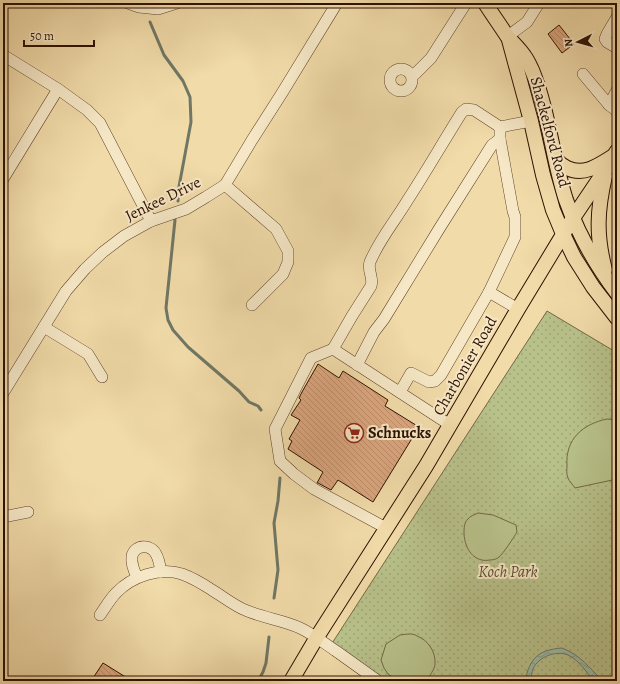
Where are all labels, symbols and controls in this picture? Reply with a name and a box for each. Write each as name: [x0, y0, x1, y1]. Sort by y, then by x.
scale bar: [24, 22, 94, 48]
north arrow: [558, 22, 598, 62]
text: 50 m: [30, 28, 54, 44]
text: N: [561, 38, 576, 48]
street label: Shackelford Road: [525, 74, 575, 190]
street label: Jenkee Drive: [122, 171, 204, 227]
street label: Charbonier Road: [428, 312, 503, 420]
supermarket icon: Schnucks: [343, 422, 365, 444]
place label: Schnucks: [368, 422, 431, 444]
park label: Koch Park: [478, 561, 538, 583]

